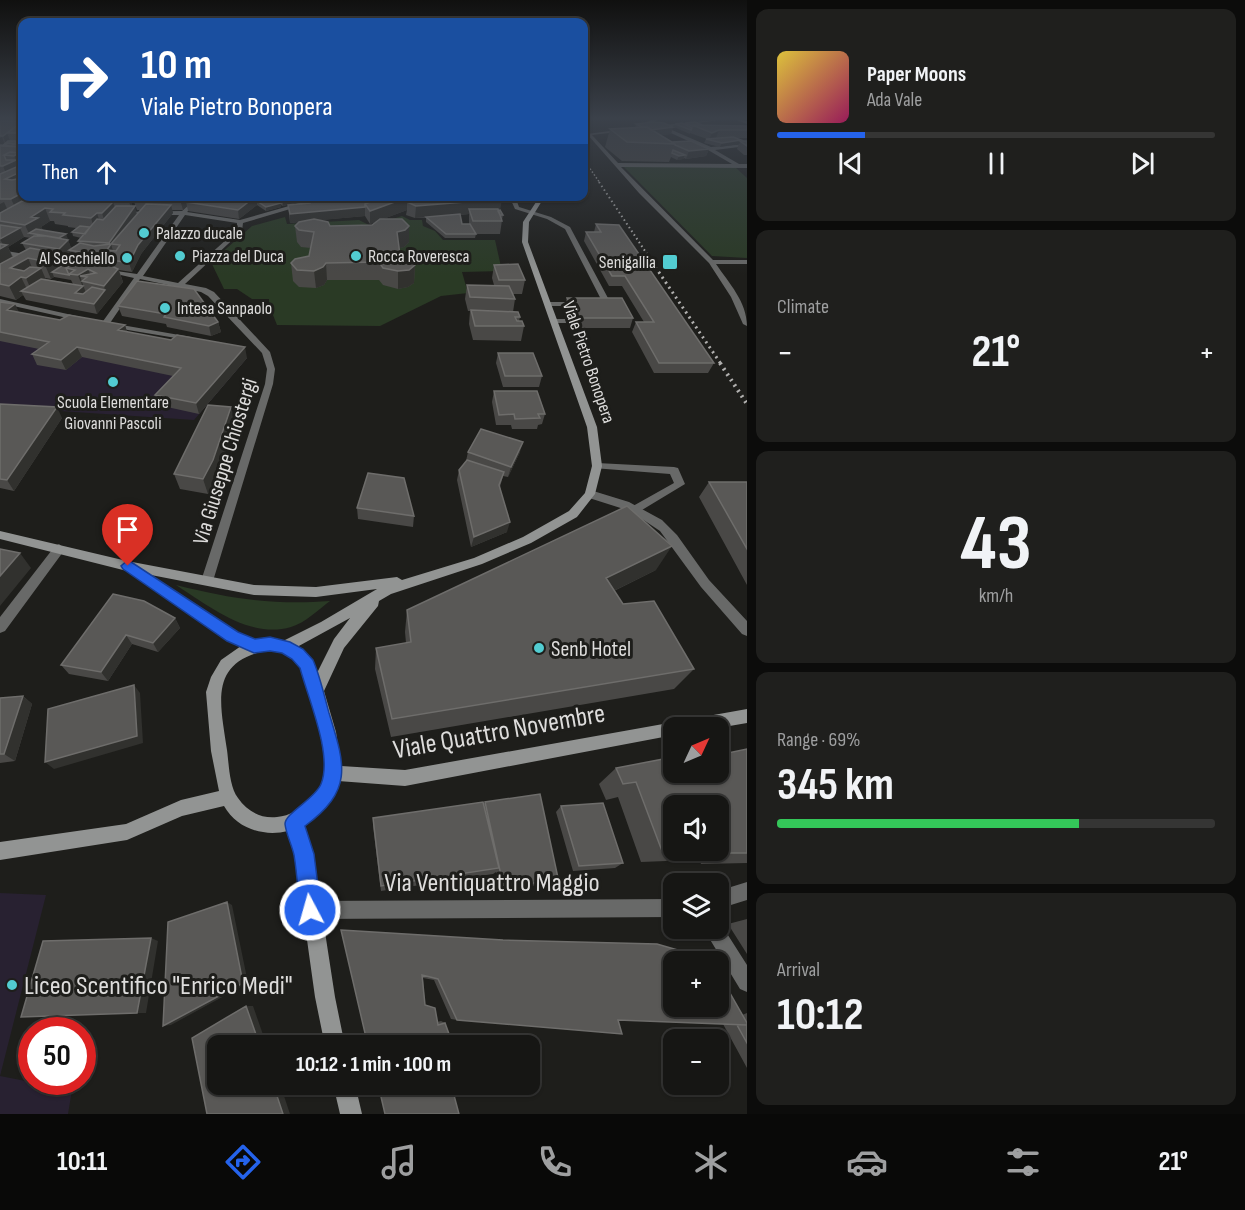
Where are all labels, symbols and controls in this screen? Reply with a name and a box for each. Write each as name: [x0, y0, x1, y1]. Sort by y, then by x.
text: 10 m: [141, 40, 212, 91]
icon: right: [42, 42, 120, 120]
text: Paper Moons: [867, 61, 966, 88]
text: Ada Vale: [867, 88, 922, 112]
text: Viale Pietro Bonopera: [141, 91, 333, 123]
icon: previous: [834, 147, 867, 180]
icon: pause: [980, 147, 1013, 180]
icon: next: [1126, 147, 1159, 180]
icon: ahead: [90, 156, 123, 189]
text: Then: [42, 159, 78, 186]
place label: Palazzo ducale: [156, 223, 243, 244]
marker: Palazzo ducale: [137, 226, 151, 240]
place label: Piazza del Duca: [192, 246, 284, 267]
place label: Rocca Roveresca: [368, 246, 469, 267]
place label: Al Secchiello: [38, 248, 115, 269]
marker: Piazza del Duca: [173, 249, 187, 263]
marker: Rocca Roveresca: [349, 249, 363, 263]
marker: Al Secchiello: [120, 251, 134, 265]
place label: Senigallia: [599, 252, 656, 273]
marker: Senigallia: [661, 253, 679, 271]
text: Climate: [777, 295, 829, 319]
place label: Intesa Sanpaolo: [177, 298, 272, 319]
street label: Viale Pietro Bonopera: [558, 298, 619, 426]
marker: Intesa Sanpaolo: [158, 301, 172, 315]
text: 21°: [972, 325, 1020, 380]
text: −: [777, 333, 793, 373]
text: +: [1199, 333, 1215, 373]
marker: Scuola Elementare Giovanni Pascoli: [106, 375, 120, 389]
street label: Via Giuseppe Chiostergi: [187, 375, 264, 548]
place label: Scuola Elementare Giovanni Pascoli: [57, 392, 169, 434]
text: 43: [960, 498, 1032, 591]
pin: [102, 504, 153, 566]
icon: arrive: [111, 513, 144, 546]
text: km/h: [979, 584, 1013, 608]
place label: Senb Hotel: [551, 636, 631, 663]
marker: Senb Hotel: [532, 641, 546, 655]
street label: Viale Quattro Novembre: [391, 698, 608, 766]
north arrow: [663, 717, 729, 783]
map controls: [663, 717, 729, 1095]
text: Range · 69%: [777, 728, 861, 752]
text: 345 km: [777, 758, 894, 813]
button: sound: [663, 795, 729, 861]
street label: Via Ventiquattro Maggio: [384, 867, 600, 899]
button: layers: [663, 873, 729, 939]
position arrow: [278, 878, 342, 942]
button: +: [663, 951, 729, 1017]
text: Arrival: [777, 958, 820, 982]
place label: Liceo Scentifico "Enrico Medi": [24, 970, 293, 1002]
marker: Liceo Scentifico "Enrico Medi": [5, 978, 19, 992]
text: 10:12: [777, 988, 863, 1043]
speed limit sign: 50: [18, 1017, 96, 1095]
button: −: [663, 1029, 729, 1095]
text: 10:12 · 1 min · 100 m: [296, 1051, 451, 1078]
icon: directions: [222, 1141, 264, 1183]
icon: music: [378, 1141, 420, 1183]
icon: phone: [534, 1141, 576, 1183]
icon: climate: [690, 1141, 732, 1183]
icon: car: [846, 1141, 888, 1183]
icon: filters: [1002, 1141, 1044, 1183]
text: 10:11: [57, 1146, 107, 1178]
text: 21°: [1159, 1146, 1188, 1178]

